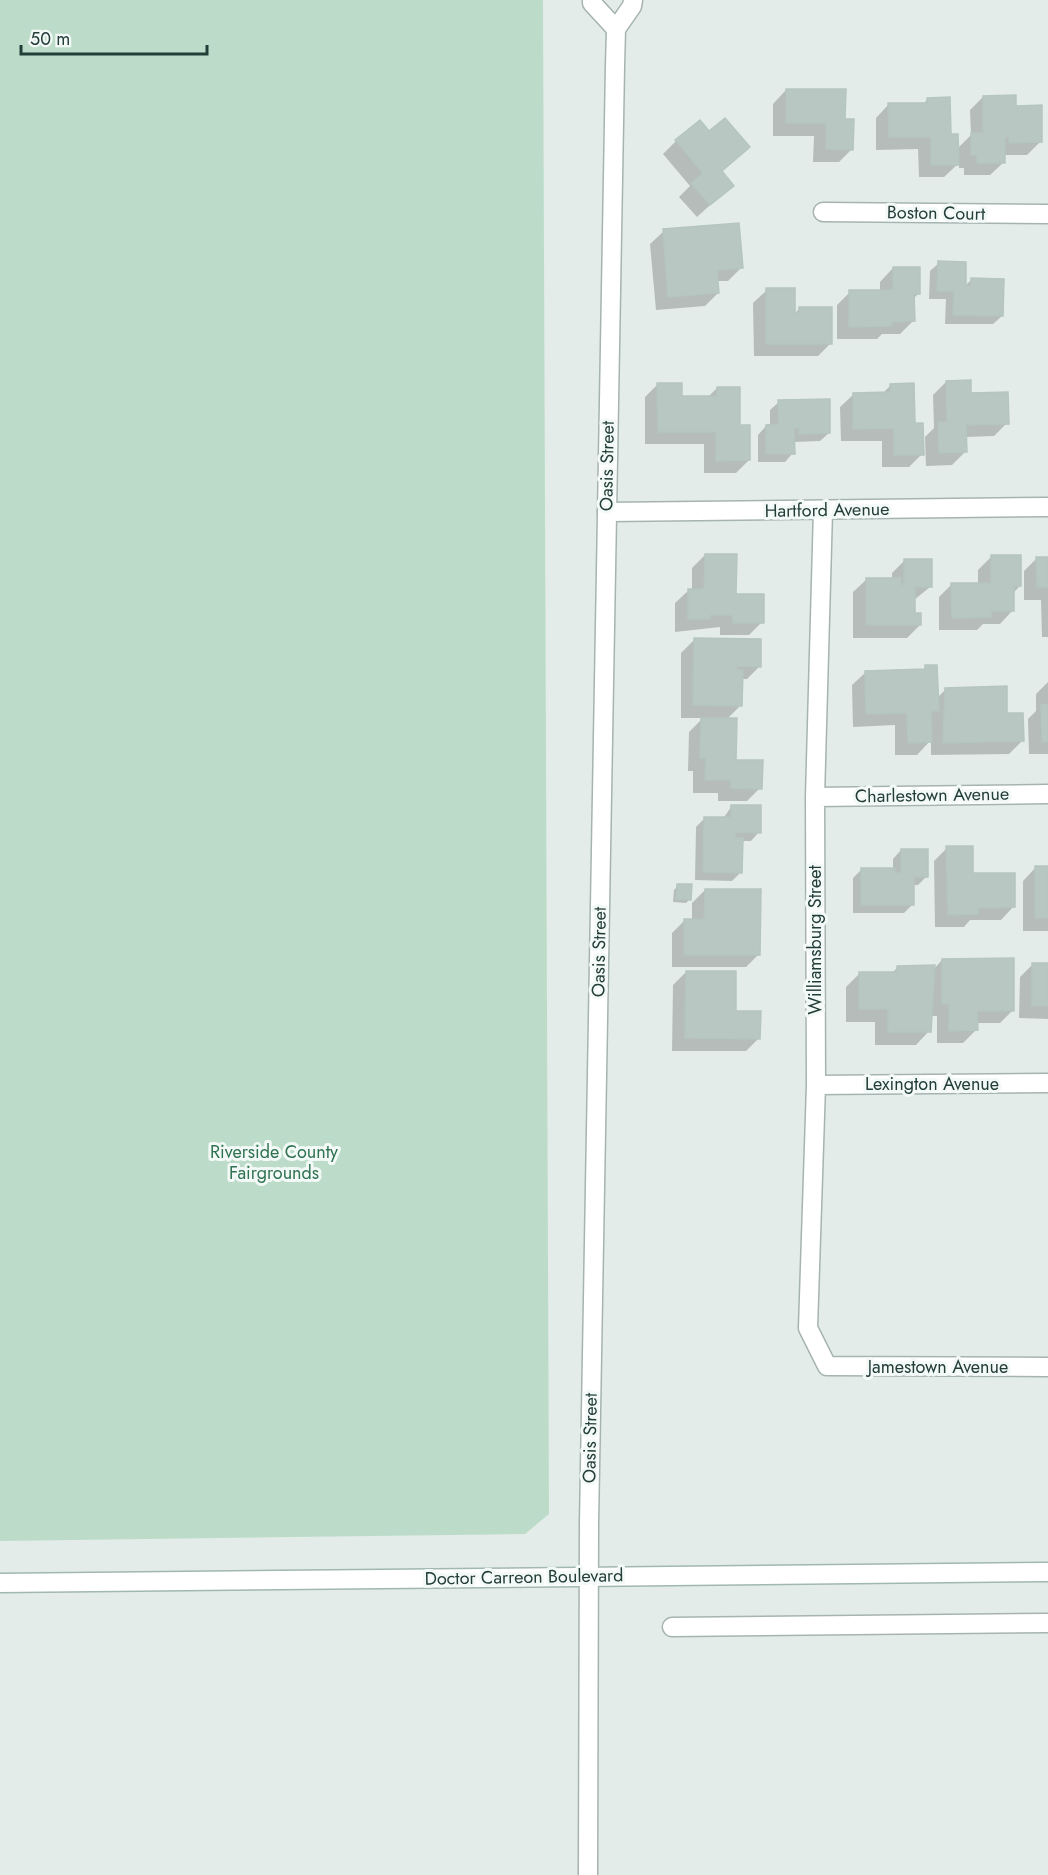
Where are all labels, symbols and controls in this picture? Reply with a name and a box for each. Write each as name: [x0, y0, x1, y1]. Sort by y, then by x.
scale bar: [21, 18, 207, 56]
text: 50 m: [30, 26, 70, 52]
street label: Boston Court: [887, 199, 986, 227]
street label: Oasis Street: [593, 420, 621, 511]
street label: Hartford Avenue: [764, 496, 890, 524]
street label: Charlestown Avenue: [855, 781, 1009, 809]
street label: Williamsburg Street: [802, 865, 828, 1015]
street label: Oasis Street: [585, 906, 613, 997]
street label: Lexington Avenue: [865, 1071, 999, 1097]
park label: Riverside County Fairgrounds: [210, 1139, 338, 1186]
street label: Jamestown Avenue: [866, 1354, 1008, 1380]
street label: Oasis Street: [576, 1392, 604, 1483]
street label: Doctor Carreon Boulevard: [424, 1562, 624, 1592]

